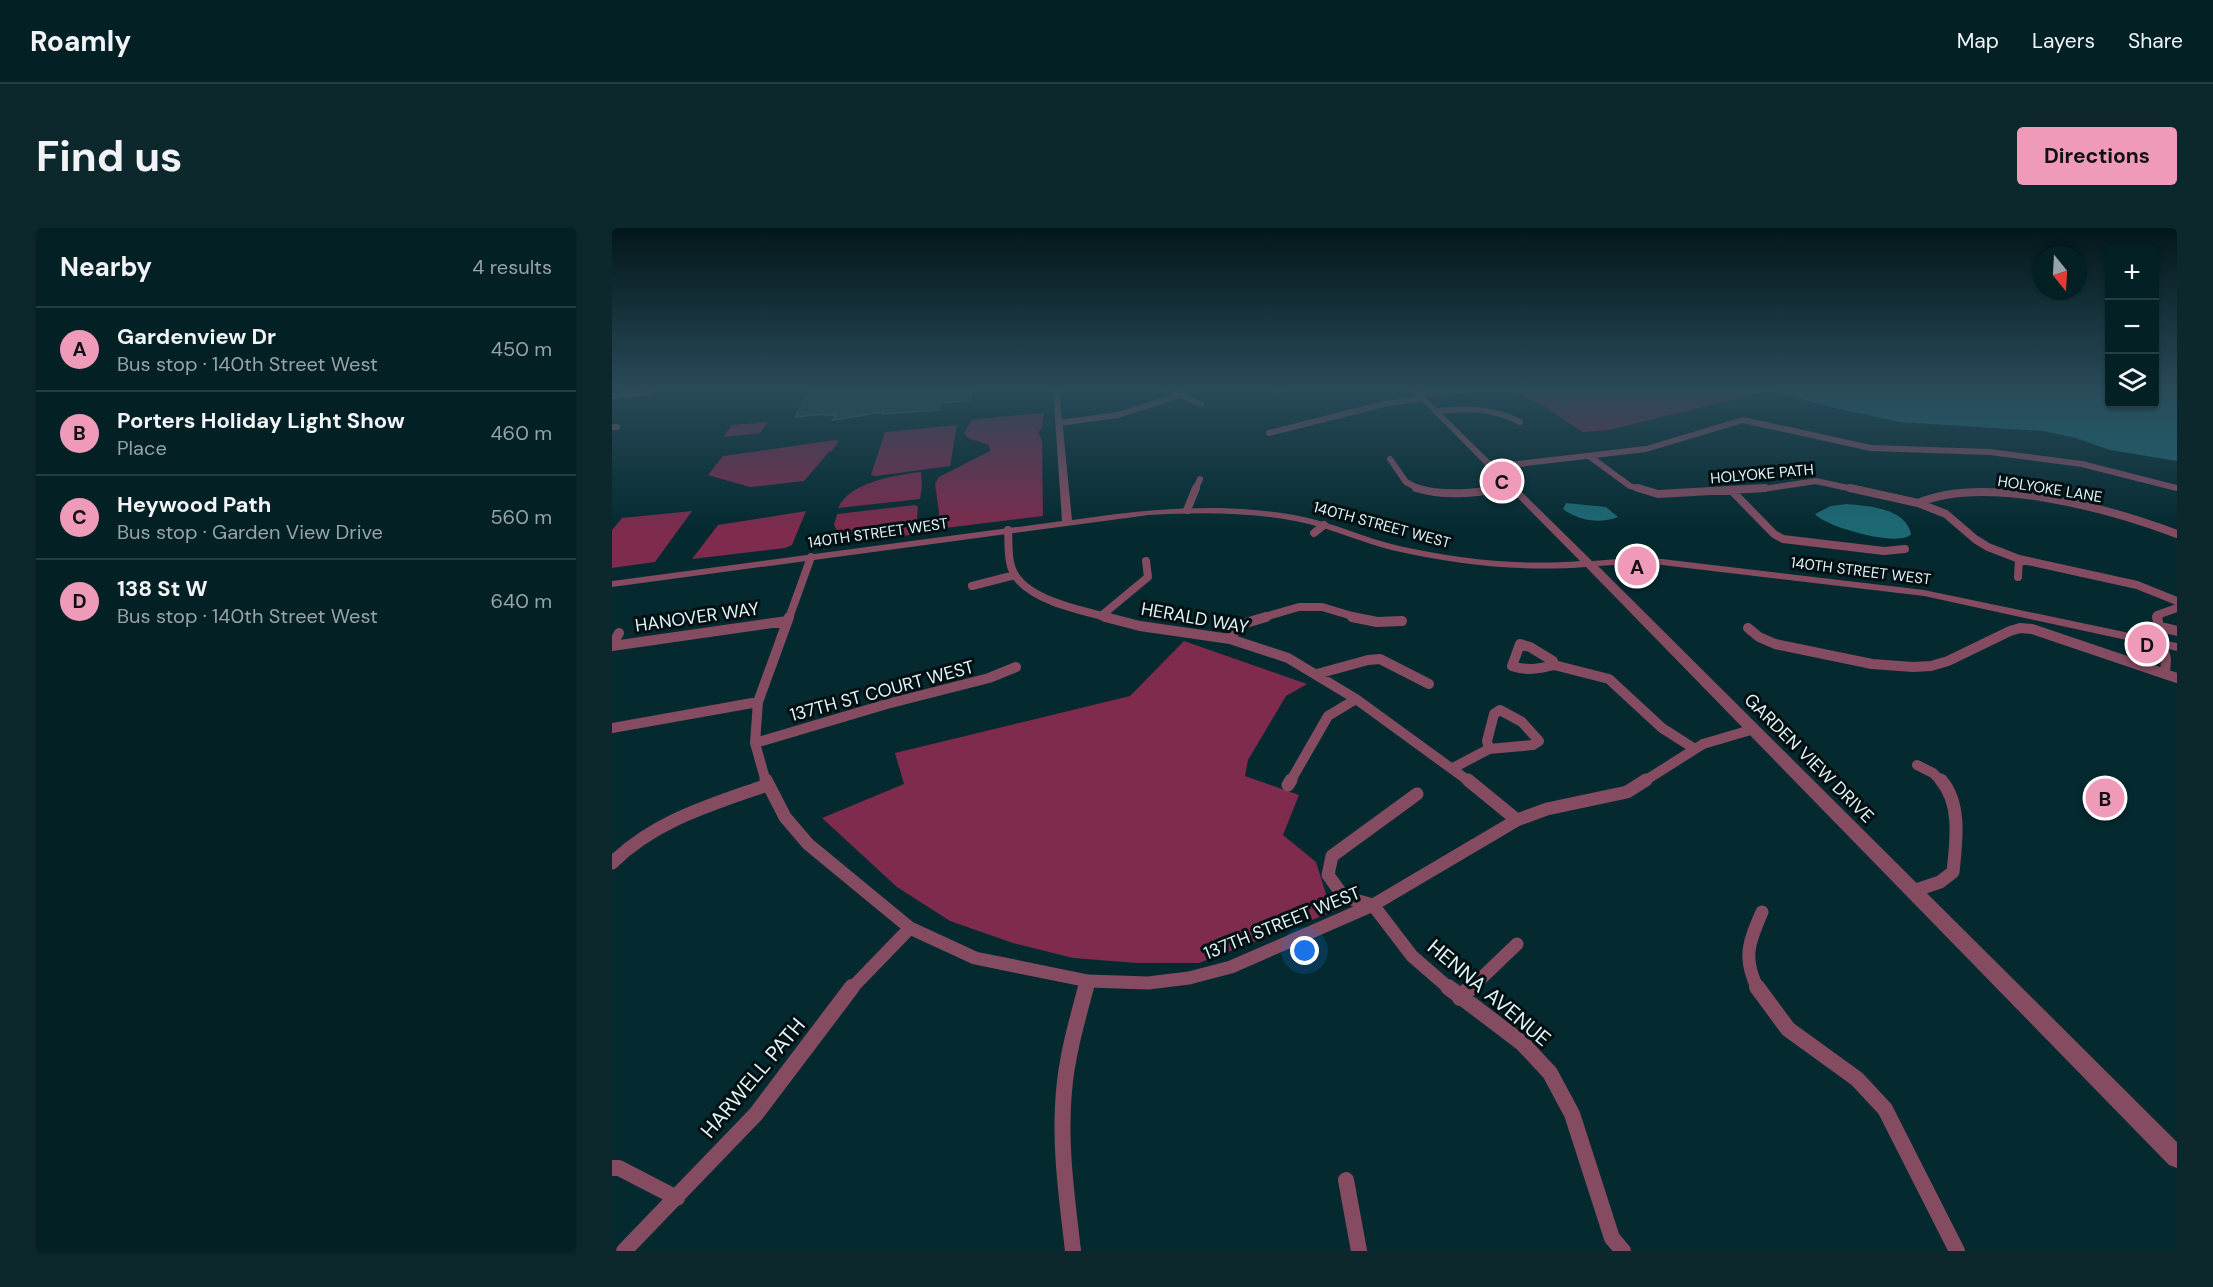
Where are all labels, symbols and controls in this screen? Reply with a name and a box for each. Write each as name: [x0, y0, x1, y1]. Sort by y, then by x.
text: Roamly: [30, 23, 131, 60]
text: Map: [1957, 27, 1999, 55]
text: Layers: [2032, 27, 2095, 55]
text: Share: [2128, 27, 2183, 55]
button: Directions: [2017, 127, 2177, 185]
text: Find us: [36, 129, 182, 184]
north arrow: [2033, 246, 2087, 300]
map controls: [2105, 246, 2159, 408]
button: +: [2105, 246, 2159, 300]
text: Nearby: [60, 250, 152, 284]
text: 4 results: [472, 254, 552, 280]
button: −: [2105, 300, 2159, 354]
text: Gardenview Dr: [117, 322, 276, 351]
text: A: [72, 336, 87, 362]
text: 450 m: [491, 336, 552, 362]
text: Bus stop · 140th Street West: [117, 351, 378, 377]
button: layers: [2105, 354, 2159, 408]
text: Porters Holiday Light Show: [117, 406, 405, 435]
text: B: [73, 420, 86, 446]
text: 460 m: [490, 420, 552, 446]
text: Place: [117, 435, 167, 461]
pin: C: [1482, 458, 1522, 504]
street label: HOLYOKE PATH: [1709, 460, 1815, 488]
street label: HOLYOKE LANE: [1996, 471, 2104, 507]
text: Heywood Path: [117, 490, 271, 519]
street label: 140TH STREET WEST: [1311, 497, 1453, 553]
text: C: [72, 504, 87, 530]
text: 560 m: [490, 504, 552, 530]
street label: 140TH STREET WEST: [807, 513, 949, 553]
text: Bus stop · Garden View Drive: [117, 519, 383, 545]
pin: A: [1618, 544, 1656, 588]
street label: 140TH STREET WEST: [1790, 552, 1932, 590]
text: 138 St W: [117, 574, 208, 603]
text: D: [72, 588, 87, 614]
text: 640 m: [490, 588, 552, 614]
street label: HANOVER WAY: [633, 596, 761, 638]
street label: HERALD WAY: [1139, 597, 1251, 639]
text: Bus stop · 140th Street West: [117, 603, 378, 629]
pin: D: [2128, 622, 2167, 666]
street label: 137TH ST COURT WEST: [787, 655, 977, 727]
street label: GARDEN VIEW DRIVE: [1739, 688, 1879, 828]
pin: B: [2086, 776, 2124, 820]
street label: 137TH STREET WEST: [1200, 881, 1364, 965]
street label: HENNA AVENUE: [1422, 933, 1556, 1053]
your location: [1290, 936, 1319, 965]
street label: HARWELL PATH: [694, 1012, 812, 1144]

